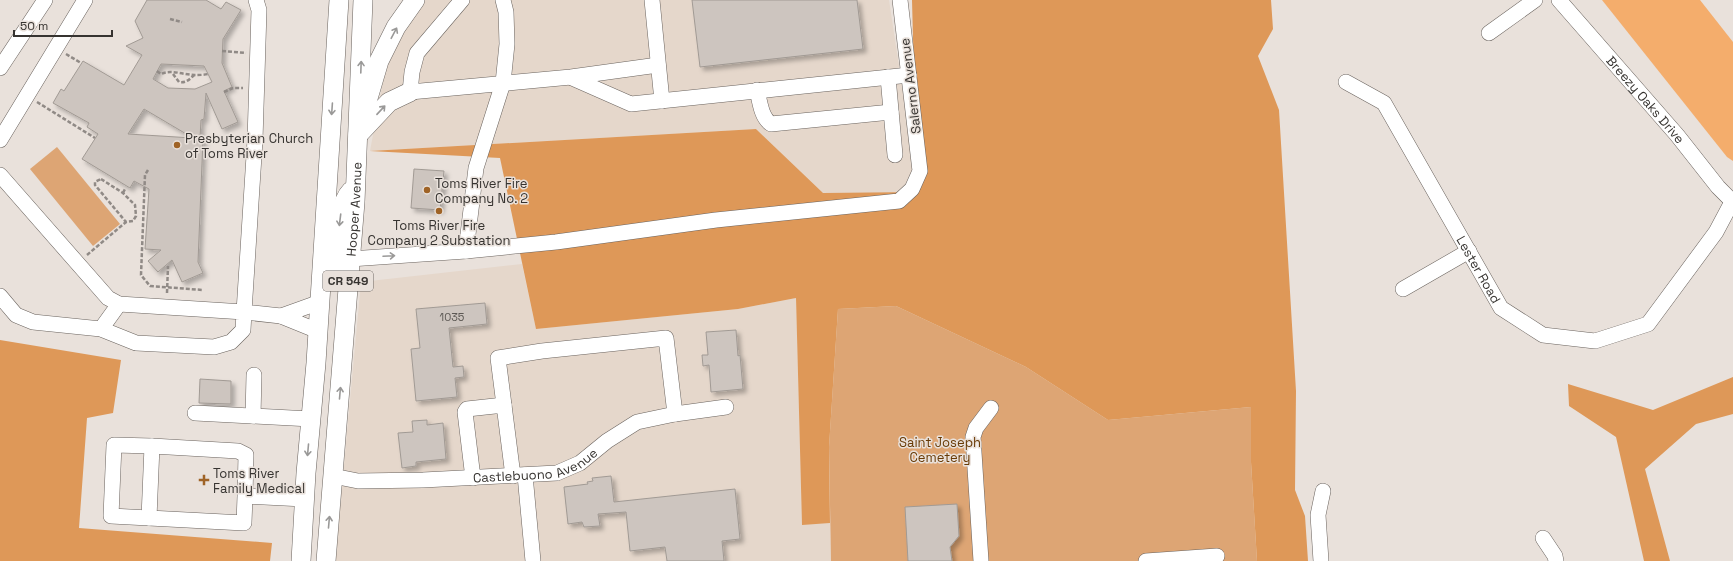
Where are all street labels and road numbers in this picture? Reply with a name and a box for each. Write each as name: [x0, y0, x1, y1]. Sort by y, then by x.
street label: Salerno Avenue: [896, 37, 925, 135]
street label: Breezy Oaks Drive: [1603, 52, 1688, 147]
street label: Hooper Avenue: [343, 162, 366, 257]
street label: Lester Road: [1453, 233, 1505, 306]
road number: CR 549: [323, 271, 373, 291]
street label: Castlebuono Avenue: [473, 444, 601, 486]

